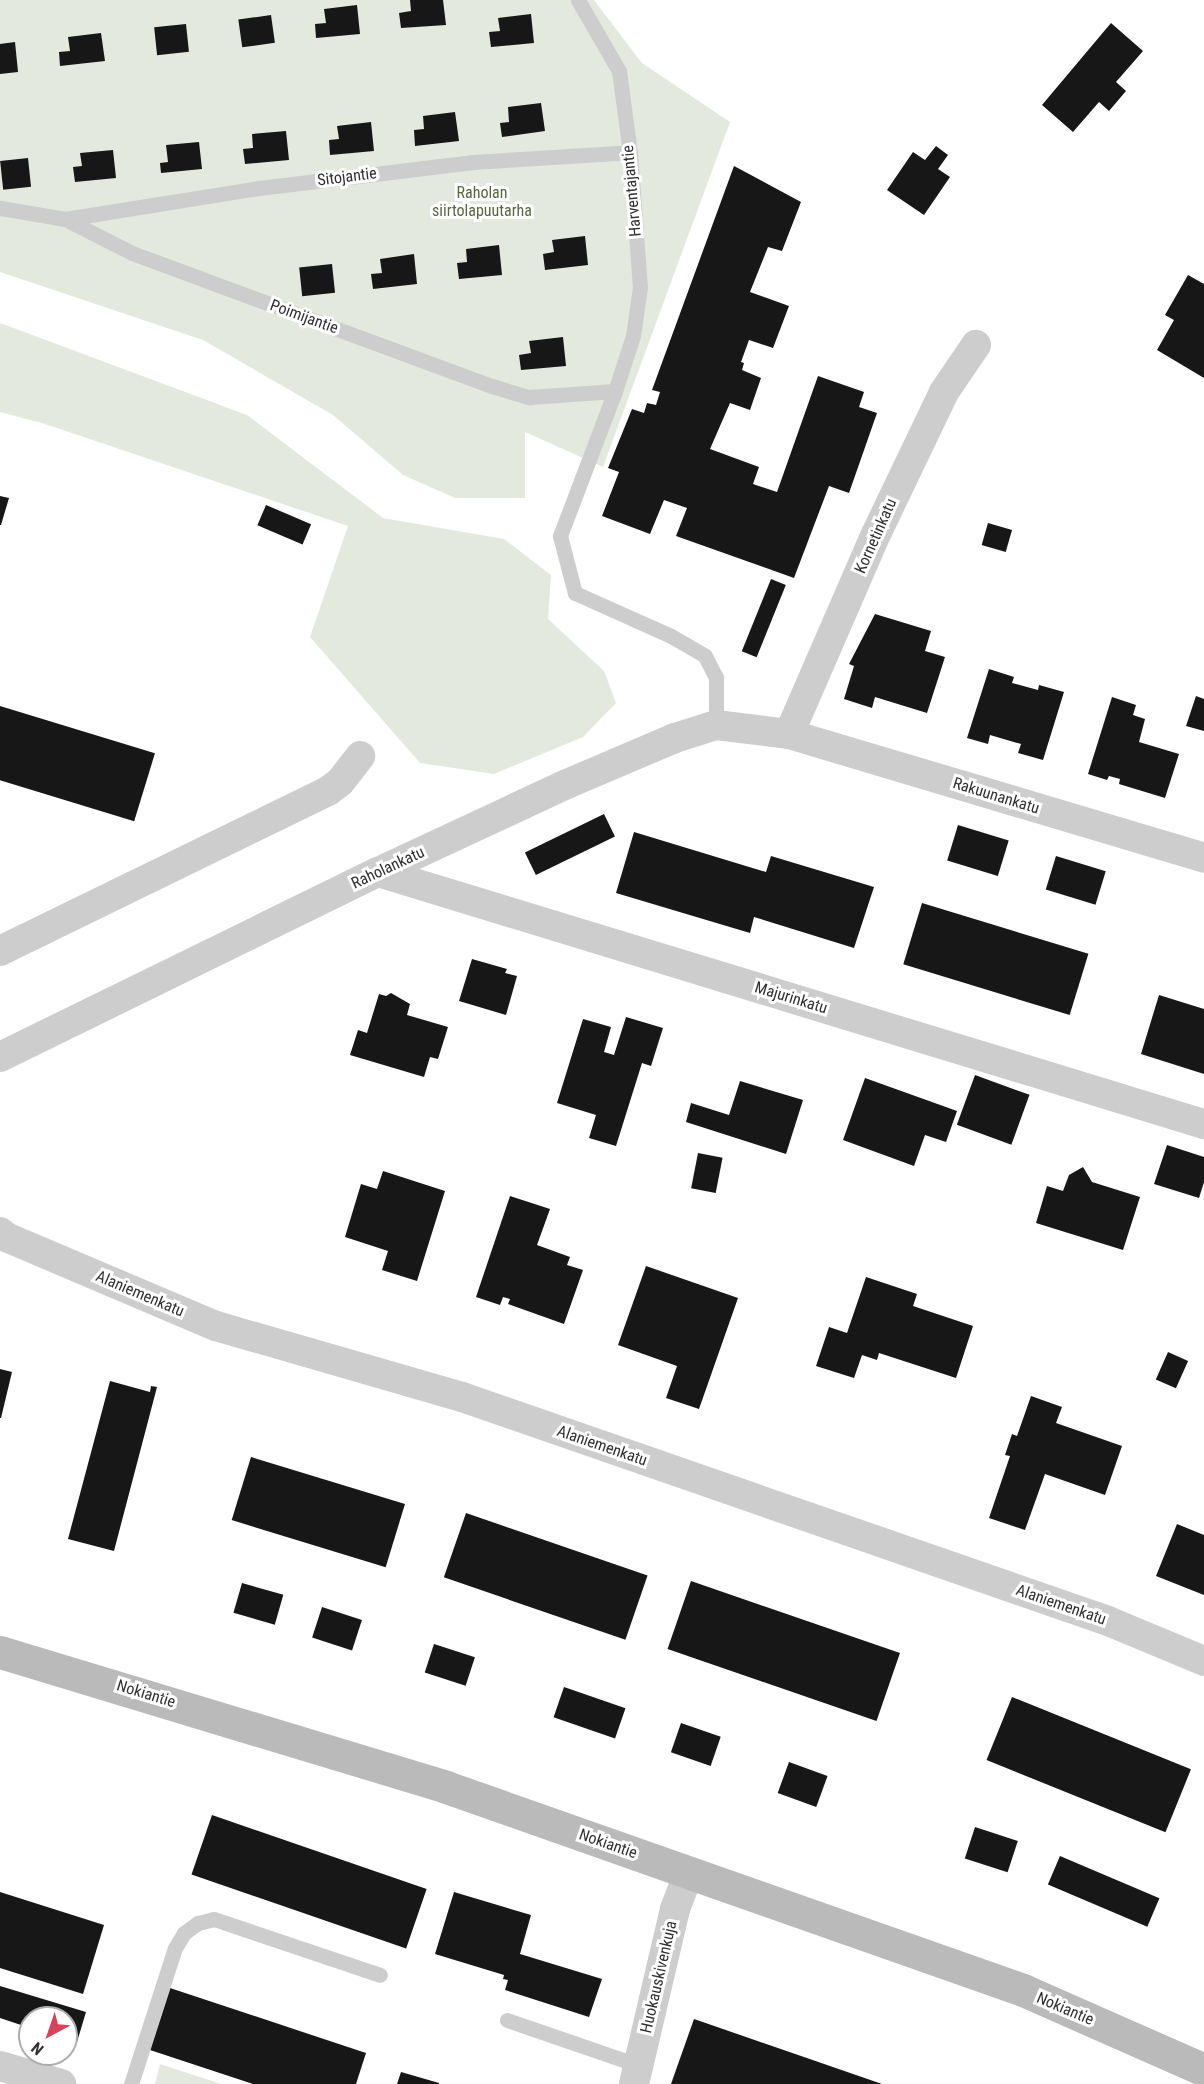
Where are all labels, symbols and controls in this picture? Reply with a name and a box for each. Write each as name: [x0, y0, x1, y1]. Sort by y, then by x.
street label: Harventajantie: [618, 144, 646, 238]
street label: Sitojantie: [316, 164, 378, 190]
park label: Raholan siirtolapuutarha: [432, 183, 532, 221]
street label: Poimijantie: [267, 296, 341, 338]
street label: Kornetinkatu: [851, 495, 901, 577]
street label: Rakuunankatu: [950, 774, 1042, 818]
street label: Raholankatu: [348, 843, 428, 893]
street label: Majurinkatu: [752, 978, 830, 1018]
street label: Alaniemenkatu: [93, 1267, 187, 1321]
street label: Alaniemenkatu: [554, 1422, 650, 1470]
street label: Alaniemenkatu: [1013, 1581, 1109, 1629]
street label: Nokiantie: [114, 1676, 178, 1712]
street label: Nokiantie: [576, 1825, 640, 1863]
street label: Huokauskivenkuja: [637, 1919, 681, 2035]
street label: Nokiantie: [1034, 1988, 1096, 2030]
north arrow: [18, 2006, 78, 2066]
text: N: [28, 2038, 47, 2059]

